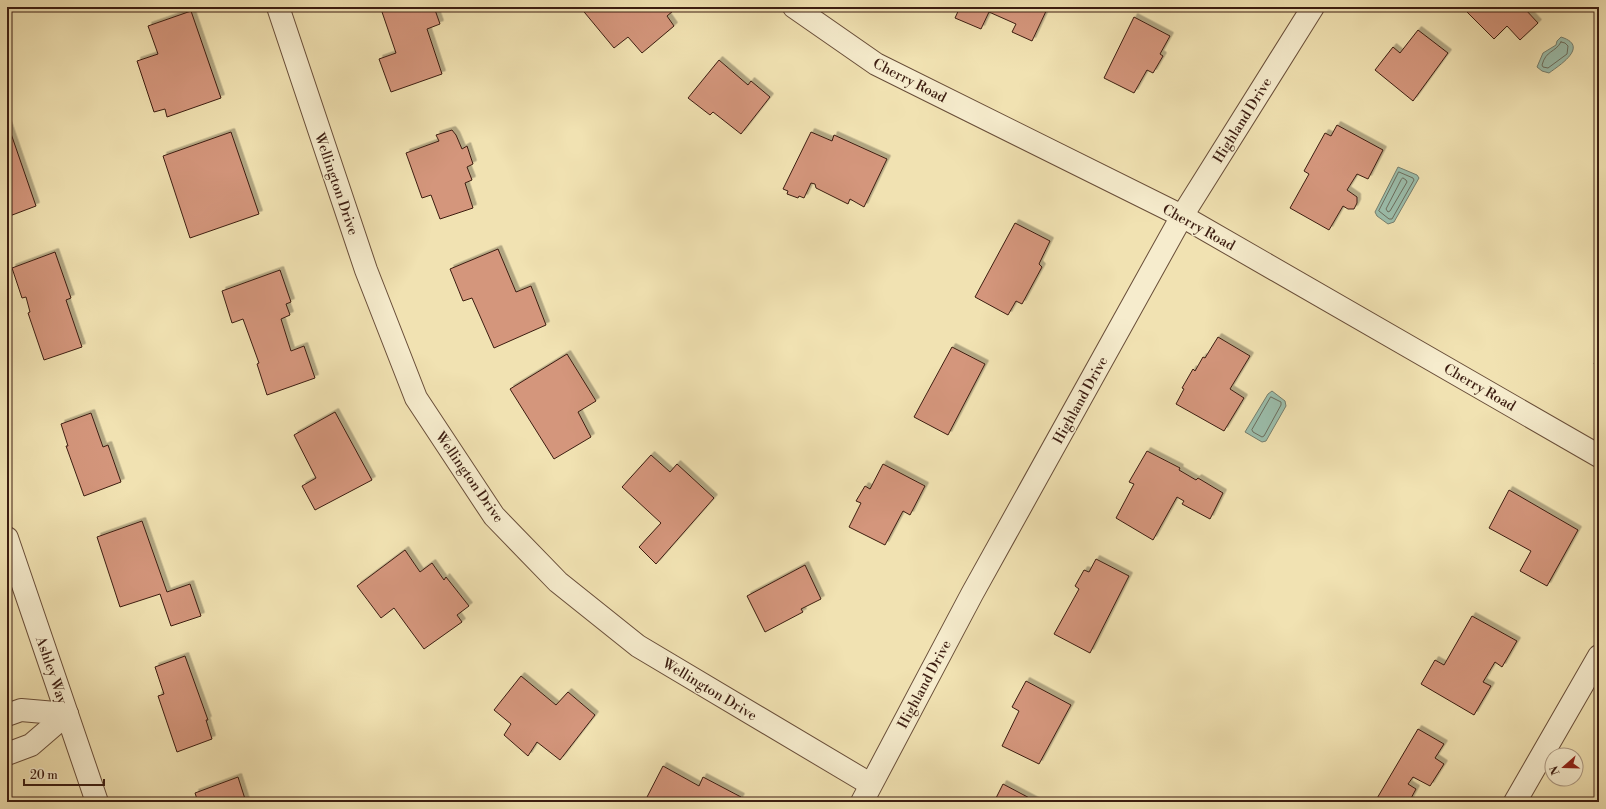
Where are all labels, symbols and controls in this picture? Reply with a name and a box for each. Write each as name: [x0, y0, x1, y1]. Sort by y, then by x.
street label: Cherry Road: [870, 55, 949, 107]
street label: Highland Drive: [1209, 74, 1276, 167]
street label: Wellington Drive: [310, 130, 362, 238]
street label: Cherry Road: [1159, 201, 1238, 255]
street label: Highland Drive: [1049, 353, 1112, 447]
street label: Cherry Road: [1440, 360, 1519, 416]
street label: Wellington Drive: [431, 428, 507, 527]
street label: Ashley Way: [31, 633, 71, 707]
street label: Highland Drive: [894, 637, 956, 732]
street label: Wellington Drive: [658, 654, 760, 725]
north arrow: [1544, 747, 1584, 787]
scale bar: [24, 761, 104, 787]
text: N: [1547, 763, 1564, 777]
text: 20 m: [30, 768, 58, 783]

